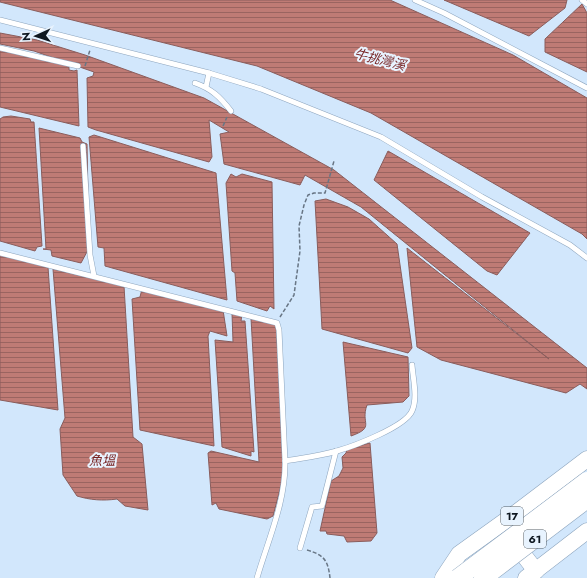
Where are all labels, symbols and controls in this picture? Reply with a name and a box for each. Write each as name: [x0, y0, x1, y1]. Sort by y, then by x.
north arrow: [16, 16, 56, 56]
text: N: [18, 32, 34, 41]
water label: 牛挑灣溪: [352, 44, 409, 75]
water label: 魚塭: [89, 451, 117, 470]
road number: 17: [501, 507, 523, 525]
road number: 61: [524, 530, 546, 548]

